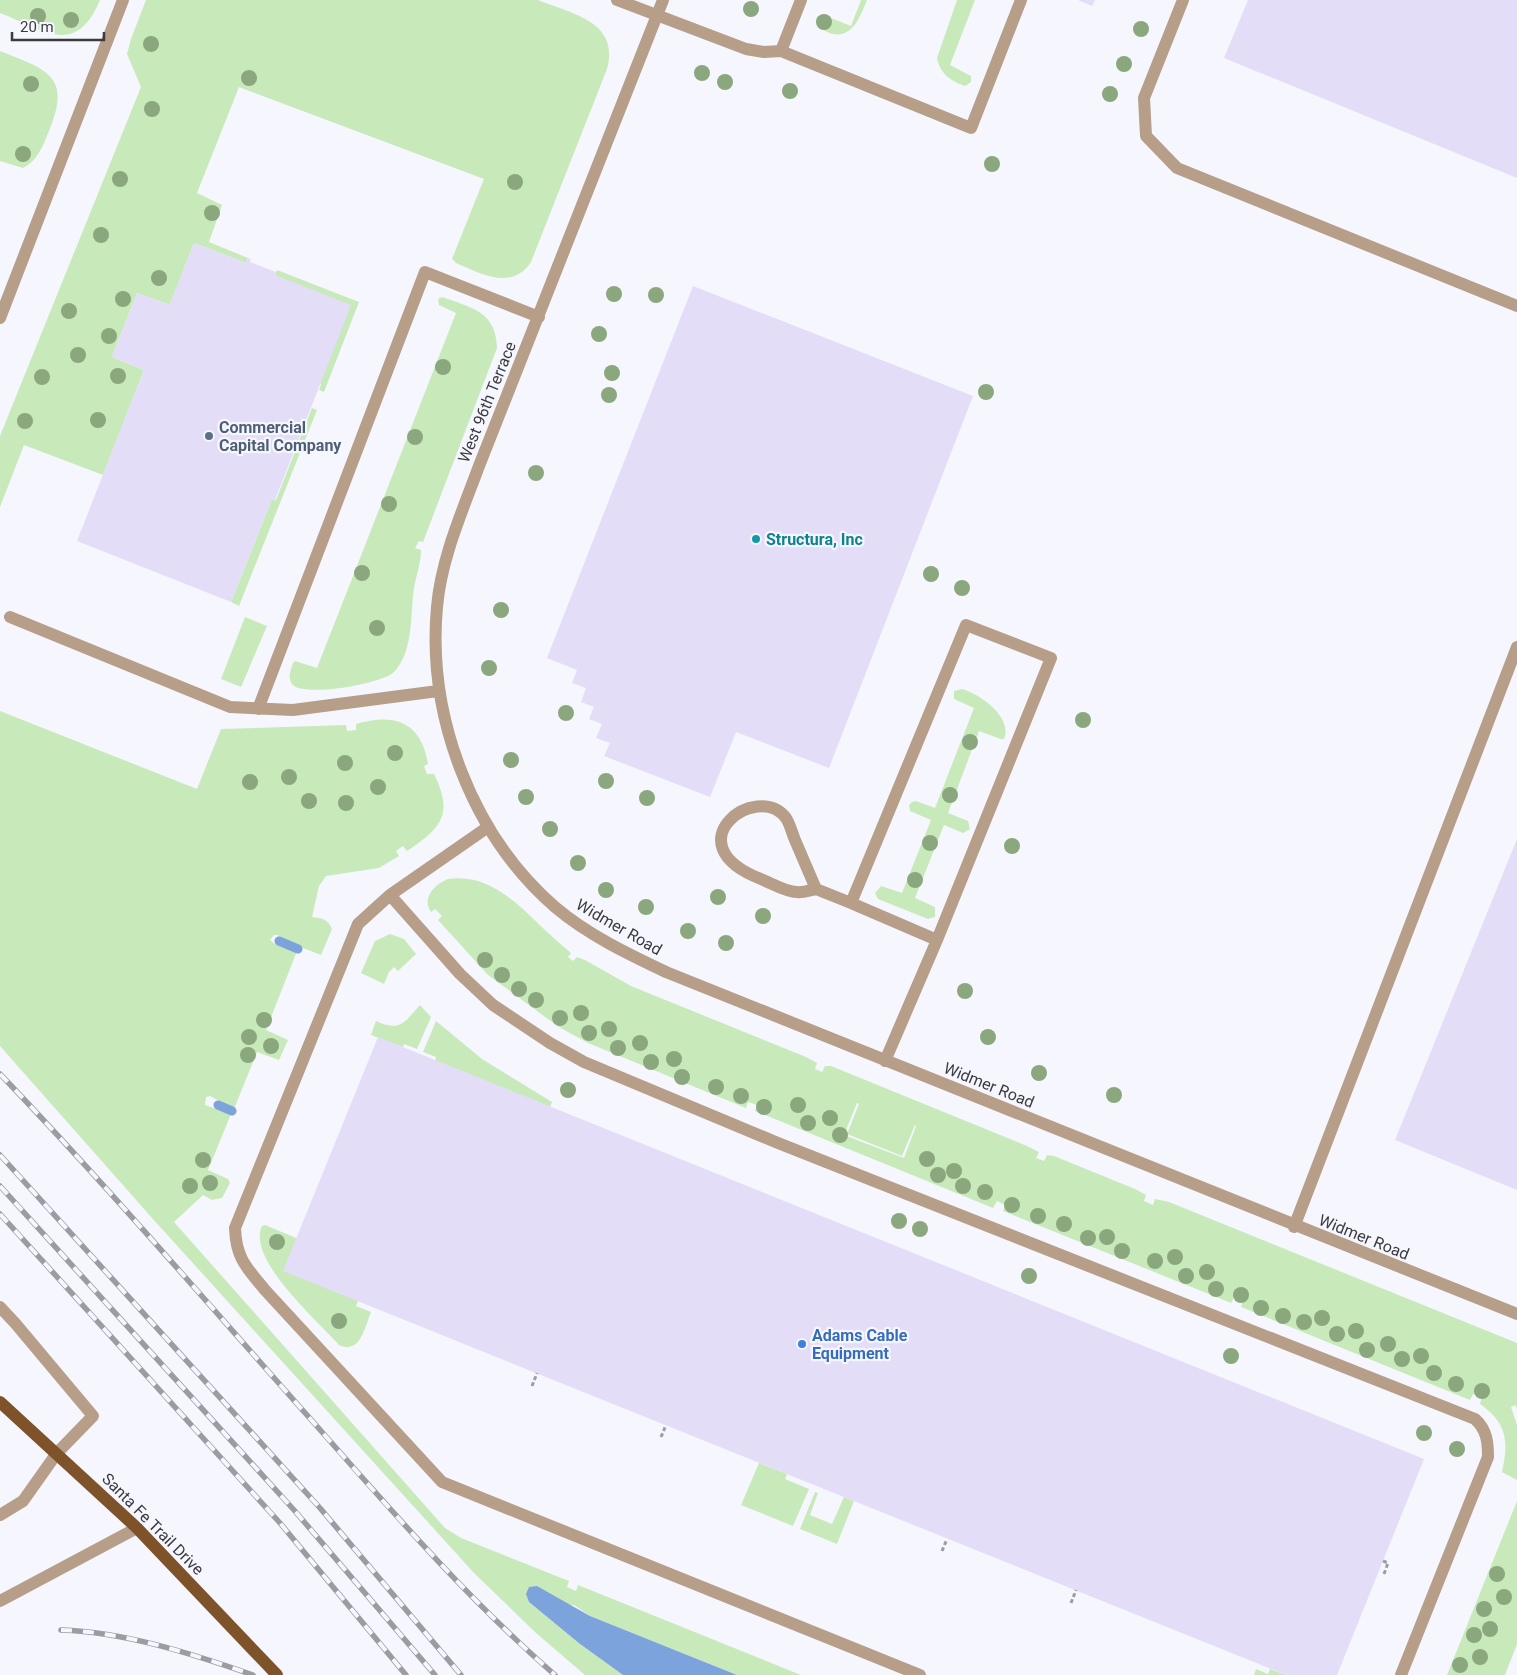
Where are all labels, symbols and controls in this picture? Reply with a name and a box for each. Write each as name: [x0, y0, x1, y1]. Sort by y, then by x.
scale bar: [12, 10, 105, 42]
text: 20 m: [20, 18, 54, 36]
street label: West 96th Terrace: [454, 339, 520, 465]
place label: Commercial Capital Company: [219, 418, 342, 455]
marker: Commercial Capital Company: [203, 430, 215, 442]
place label: Structura, Inc: [766, 530, 863, 549]
marker: Structura, Inc: [750, 533, 762, 545]
street label: Widmer Road: [573, 895, 665, 959]
street label: Widmer Road: [941, 1058, 1037, 1112]
street label: Widmer Road: [1316, 1210, 1412, 1264]
place label: Adams Cable Equipment: [812, 1326, 908, 1363]
marker: Adams Cable Equipment: [796, 1338, 808, 1350]
street label: Santa Fe Trail Drive: [98, 1469, 208, 1579]

